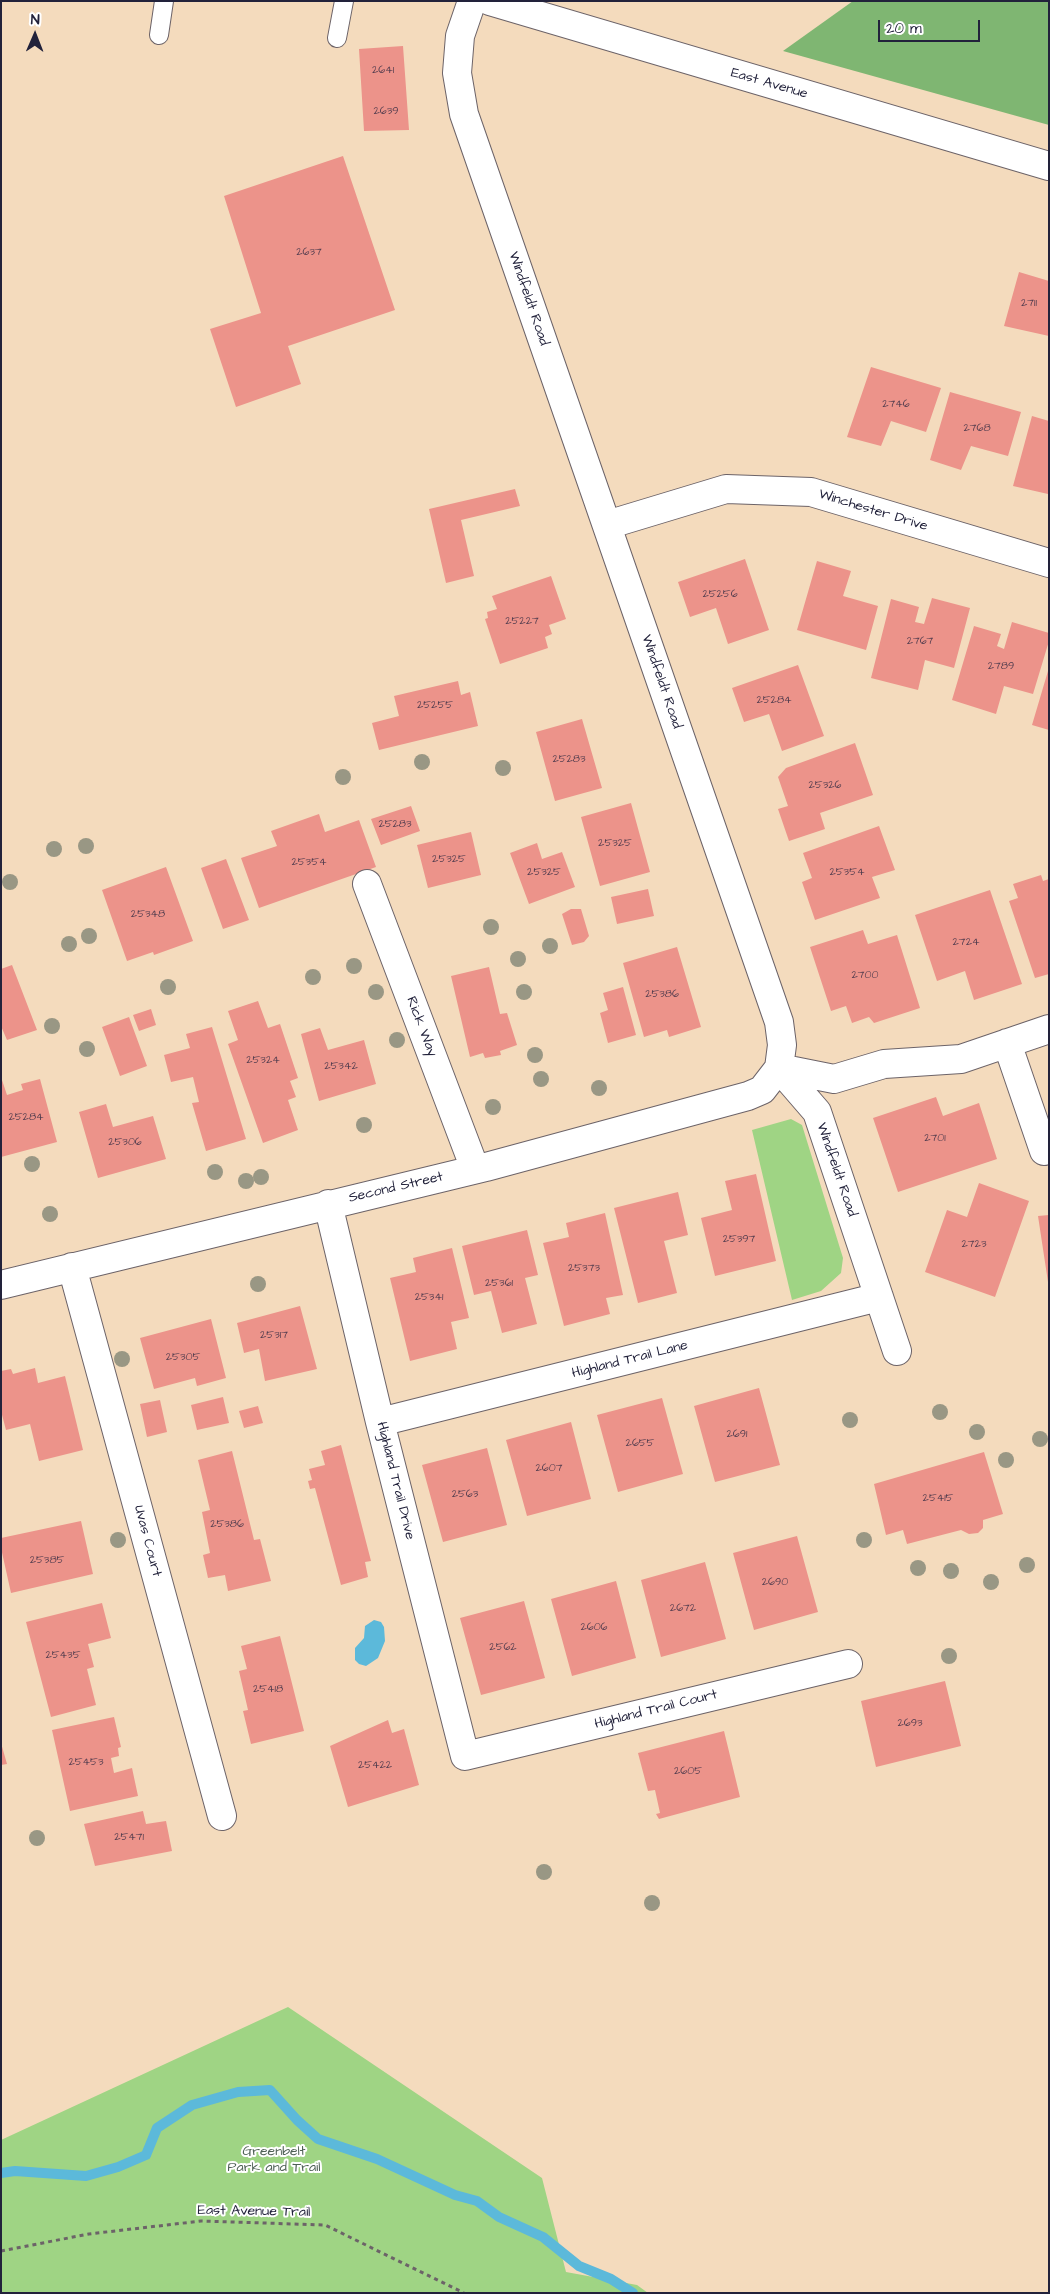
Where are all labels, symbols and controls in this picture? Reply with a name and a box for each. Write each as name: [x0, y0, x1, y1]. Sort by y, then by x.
north arrow: [10, 10, 60, 60]
text: N: [31, 10, 40, 30]
scale bar: [880, 10, 982, 42]
text: 20 m: [886, 18, 922, 39]
house number: 2641: [372, 64, 394, 78]
street label: East Avenue: [729, 65, 809, 103]
house number: 2639: [373, 105, 399, 119]
house number: 2637: [296, 246, 322, 260]
street label: Windfeldt Road: [504, 250, 552, 348]
house number: 2711: [1021, 297, 1037, 311]
house number: 2746: [882, 398, 910, 412]
house number: 2768: [963, 422, 991, 436]
street label: Winchester Drive: [817, 486, 929, 536]
house number: 25256: [702, 588, 738, 602]
house number: 25227: [505, 615, 539, 629]
street label: Windfeldt Road: [637, 633, 685, 731]
house number: 2767: [907, 635, 933, 649]
house number: 2789: [988, 660, 1014, 674]
house number: 25284: [757, 694, 791, 708]
house number: 25255: [417, 699, 453, 713]
house number: 25283: [552, 753, 586, 767]
house number: 25326: [809, 779, 841, 793]
house number: 25283: [378, 818, 412, 832]
house number: 25325: [598, 837, 632, 851]
house number: 25325: [432, 853, 466, 867]
house number: 25354: [292, 856, 326, 870]
house number: 25325: [527, 866, 561, 880]
house number: 25354: [830, 866, 864, 880]
house number: 25348: [131, 908, 165, 922]
house number: 2724: [953, 936, 979, 950]
house number: 2700: [852, 969, 878, 983]
house number: 25386: [645, 988, 679, 1002]
street label: Rick Way: [402, 995, 440, 1059]
house number: 25324: [246, 1054, 280, 1068]
house number: 25342: [324, 1060, 358, 1074]
house number: 25284: [9, 1111, 43, 1125]
street label: Windfeldt Road: [812, 1121, 860, 1219]
house number: 2701: [924, 1132, 946, 1146]
house number: 25306: [108, 1136, 142, 1150]
street label: Second Street: [347, 1169, 445, 1207]
house number: 25397: [723, 1233, 755, 1247]
house number: 2723: [962, 1238, 986, 1252]
house number: 25373: [568, 1262, 600, 1276]
house number: 25361: [485, 1277, 513, 1291]
house number: 25341: [415, 1291, 443, 1305]
house number: 25317: [260, 1329, 288, 1343]
street label: Highland Trail Lane: [570, 1337, 690, 1383]
house number: 25305: [166, 1351, 200, 1365]
street label: Highland Trail Drive: [372, 1420, 418, 1542]
house number: 2691: [727, 1428, 747, 1442]
house number: 2655: [626, 1437, 654, 1451]
house number: 2607: [536, 1462, 562, 1476]
house number: 2563: [452, 1488, 478, 1502]
house number: 25415: [923, 1492, 953, 1506]
street label: Uvas Court: [129, 1503, 165, 1579]
house number: 25386: [210, 1518, 244, 1532]
house number: 25385: [30, 1554, 64, 1568]
house number: 2690: [762, 1576, 788, 1590]
house number: 2672: [670, 1602, 696, 1616]
house number: 2606: [580, 1621, 608, 1635]
house number: 2562: [489, 1641, 517, 1655]
house number: 25435: [46, 1649, 80, 1663]
house number: 25418: [253, 1683, 283, 1697]
street label: Highland Trail Court: [593, 1687, 719, 1733]
house number: 2693: [897, 1717, 923, 1731]
house number: 25453: [69, 1756, 103, 1770]
house number: 25422: [358, 1759, 392, 1773]
house number: 2605: [674, 1765, 702, 1779]
house number: 25471: [114, 1831, 144, 1845]
park label: Greenbelt Park and Trail: [228, 2144, 320, 2176]
street label: East Avenue Trail: [198, 2203, 310, 2221]

